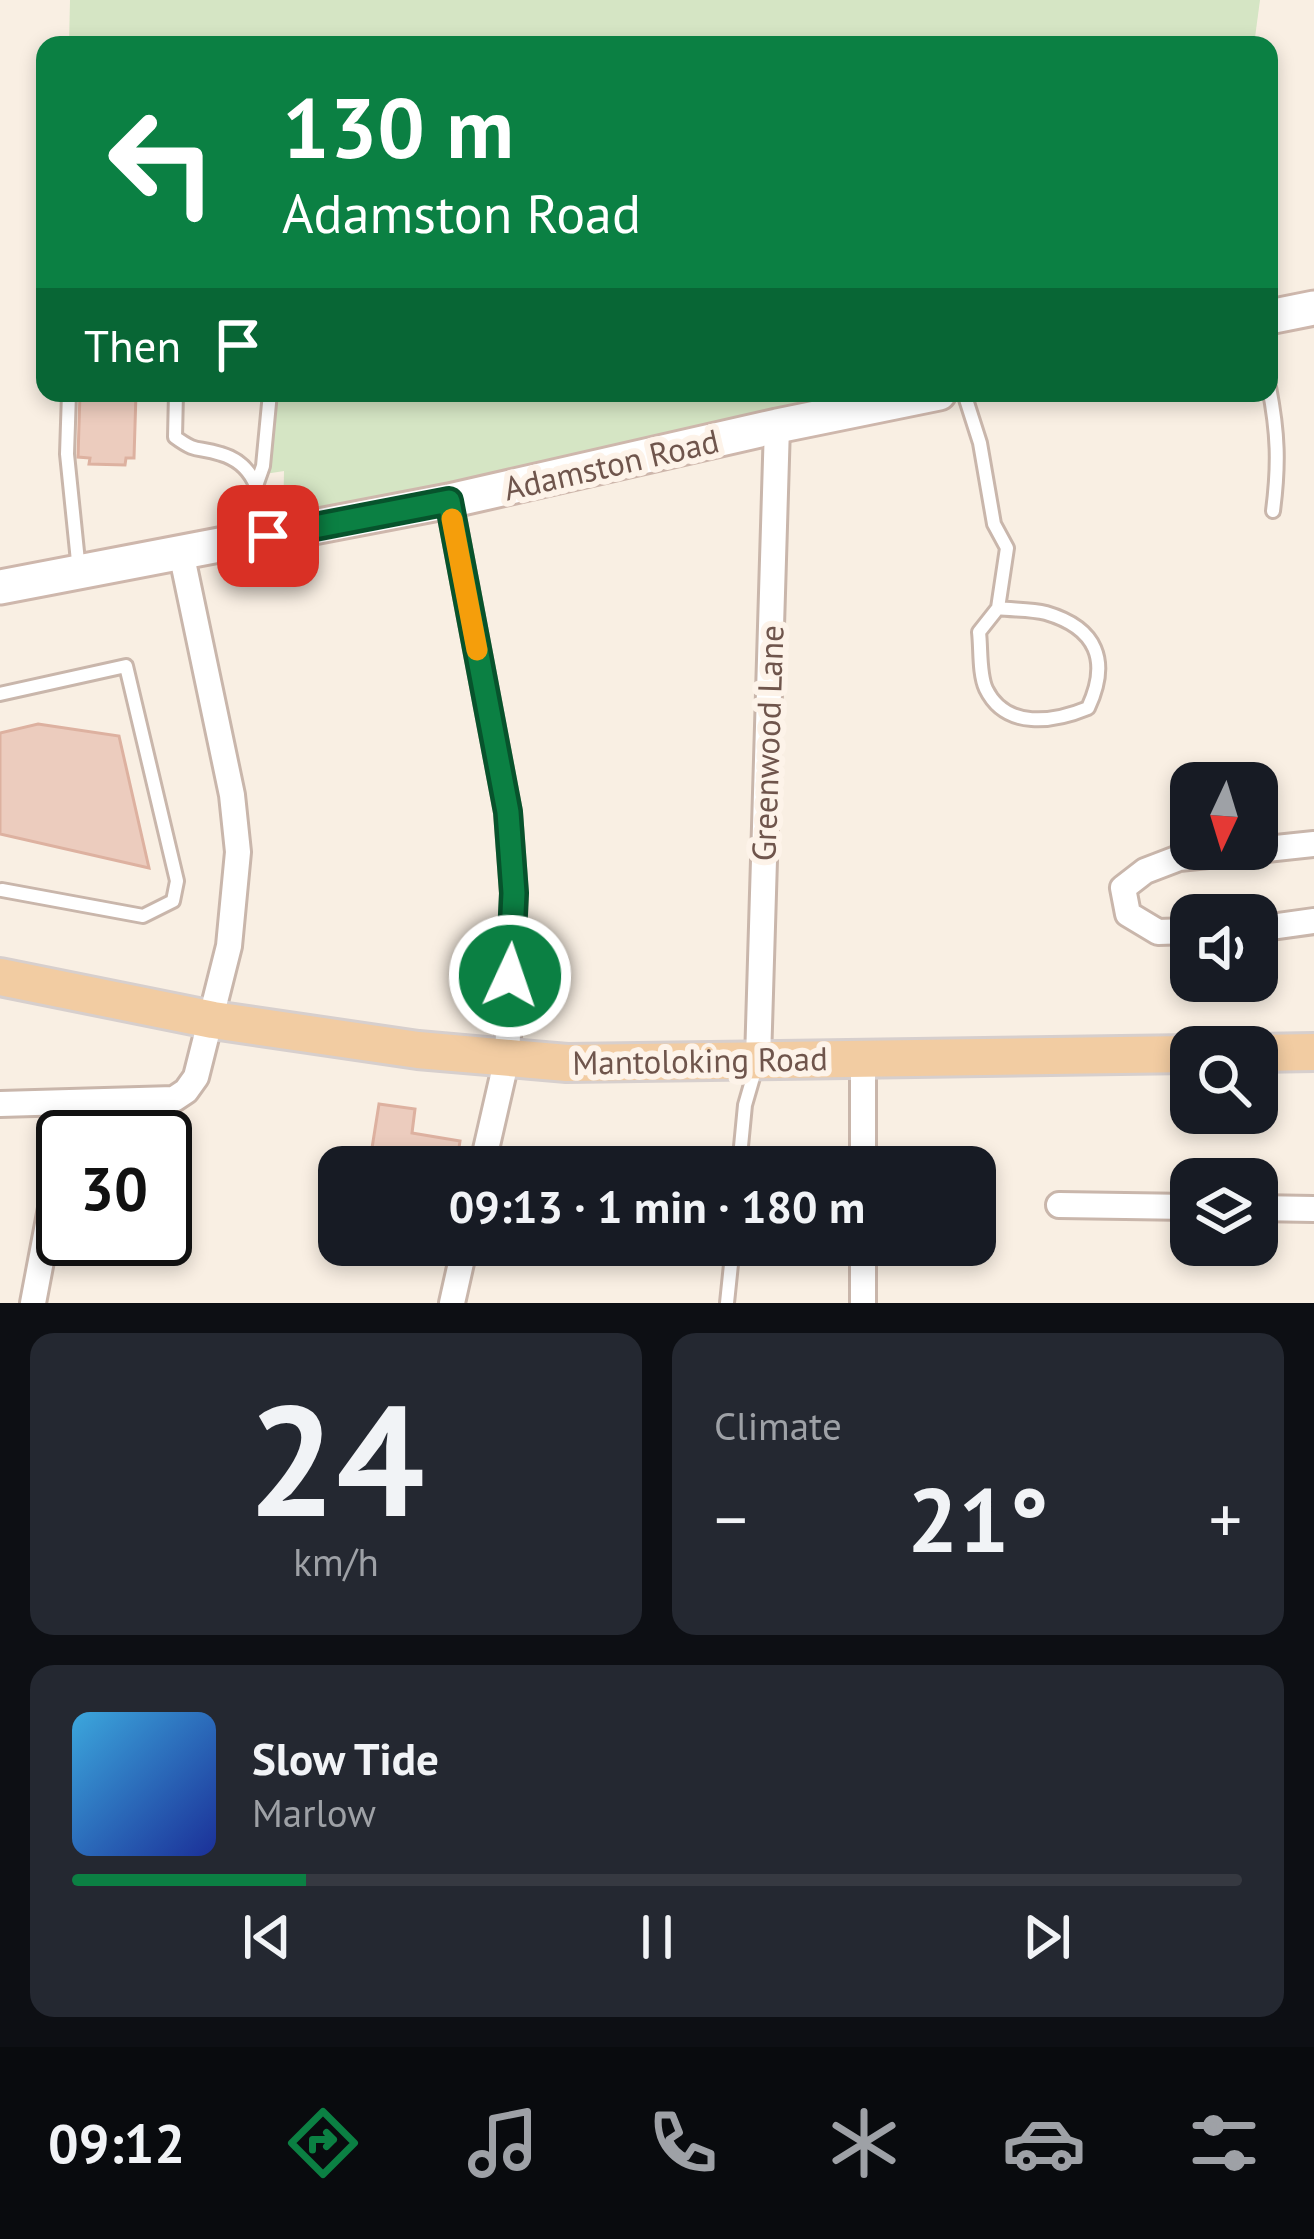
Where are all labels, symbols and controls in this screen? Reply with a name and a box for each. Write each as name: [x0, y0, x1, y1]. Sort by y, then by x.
text: 130 m: [282, 72, 514, 181]
icon: left: [84, 84, 240, 240]
text: Adamston Road: [282, 178, 641, 248]
icon: arrive: [205, 312, 271, 378]
text: Then: [84, 316, 181, 374]
street label: Adamston Road: [499, 418, 723, 510]
pin: [217, 485, 319, 587]
icon: arrive: [235, 503, 301, 569]
street label: Greenwood Lane: [741, 624, 793, 862]
north arrow: [1170, 762, 1278, 870]
map controls: [1170, 762, 1278, 1266]
button: sound: [1170, 894, 1278, 1002]
position arrow: [447, 913, 573, 1039]
button: search: [1170, 1026, 1278, 1134]
street label: Mantoloking Road: [572, 1036, 828, 1084]
speed limit sign: 30: [36, 1110, 192, 1266]
button: layers: [1170, 1158, 1278, 1266]
text: 09:13 · 1 min · 180 m: [449, 1177, 865, 1235]
text: 24: [248, 1357, 424, 1559]
text: Climate: [714, 1400, 842, 1451]
text: 21°: [907, 1460, 1049, 1577]
text: −: [714, 1476, 747, 1561]
text: +: [1209, 1476, 1242, 1561]
text: km/h: [293, 1536, 379, 1587]
text: Slow Tide: [252, 1729, 439, 1787]
text: Marlow: [252, 1787, 376, 1838]
icon: previous: [234, 1904, 300, 1970]
icon: pause: [624, 1904, 690, 1970]
icon: next: [1014, 1904, 1080, 1970]
icon: directions: [281, 2101, 365, 2185]
icon: music: [461, 2101, 545, 2185]
icon: phone: [641, 2101, 725, 2185]
icon: climate: [822, 2101, 906, 2185]
icon: car: [1002, 2101, 1086, 2185]
icon: filters: [1182, 2101, 1266, 2185]
text: 09:12: [48, 2108, 185, 2178]

